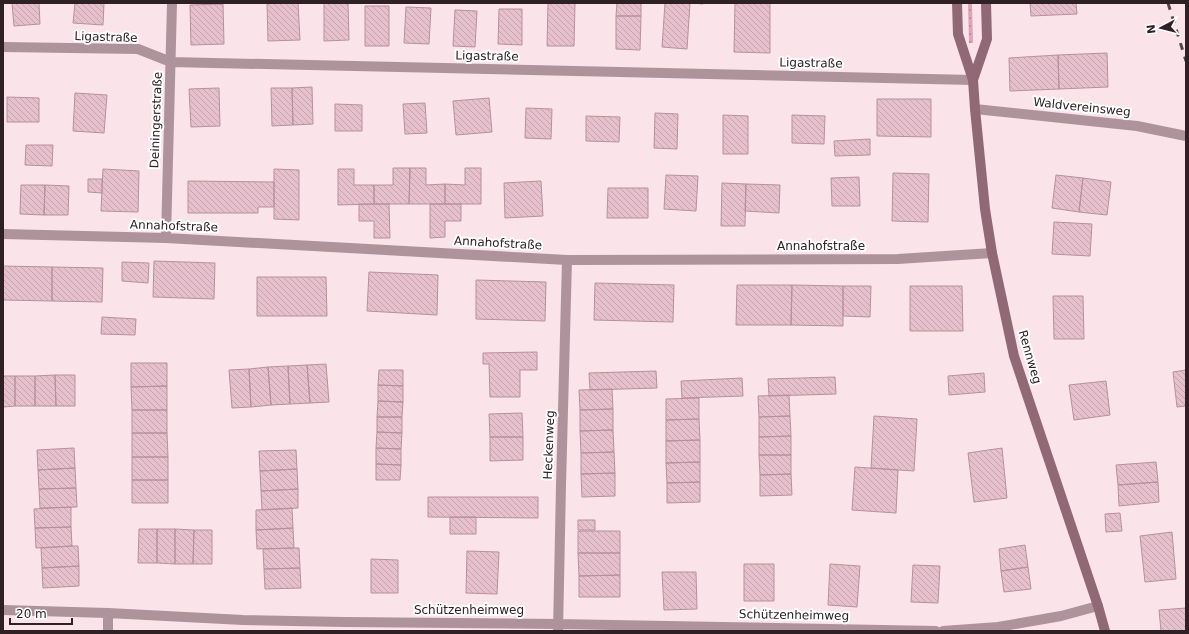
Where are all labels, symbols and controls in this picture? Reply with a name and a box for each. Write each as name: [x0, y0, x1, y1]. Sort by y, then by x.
north arrow: [1141, 8, 1181, 48]
text: N: [1145, 24, 1159, 35]
street label: Ligastraße: [74, 29, 138, 45]
street label: Ligastraße: [455, 48, 519, 64]
street label: Ligastraße: [779, 55, 843, 71]
street label: Deiningerstraße: [147, 71, 165, 169]
street label: Waldvereinsweg: [1033, 95, 1131, 119]
street label: Annahofstraße: [130, 217, 218, 235]
street label: Annahofstraße: [454, 234, 542, 252]
street label: Annahofstraße: [777, 239, 865, 253]
street label: Rennweg: [1016, 329, 1044, 385]
street label: Heckenweg: [541, 410, 557, 480]
scale bar: [10, 600, 72, 626]
street label: Schützenheimweg: [414, 603, 524, 617]
text: 20 m: [16, 607, 47, 621]
street label: Schützenheimweg: [739, 607, 849, 623]

